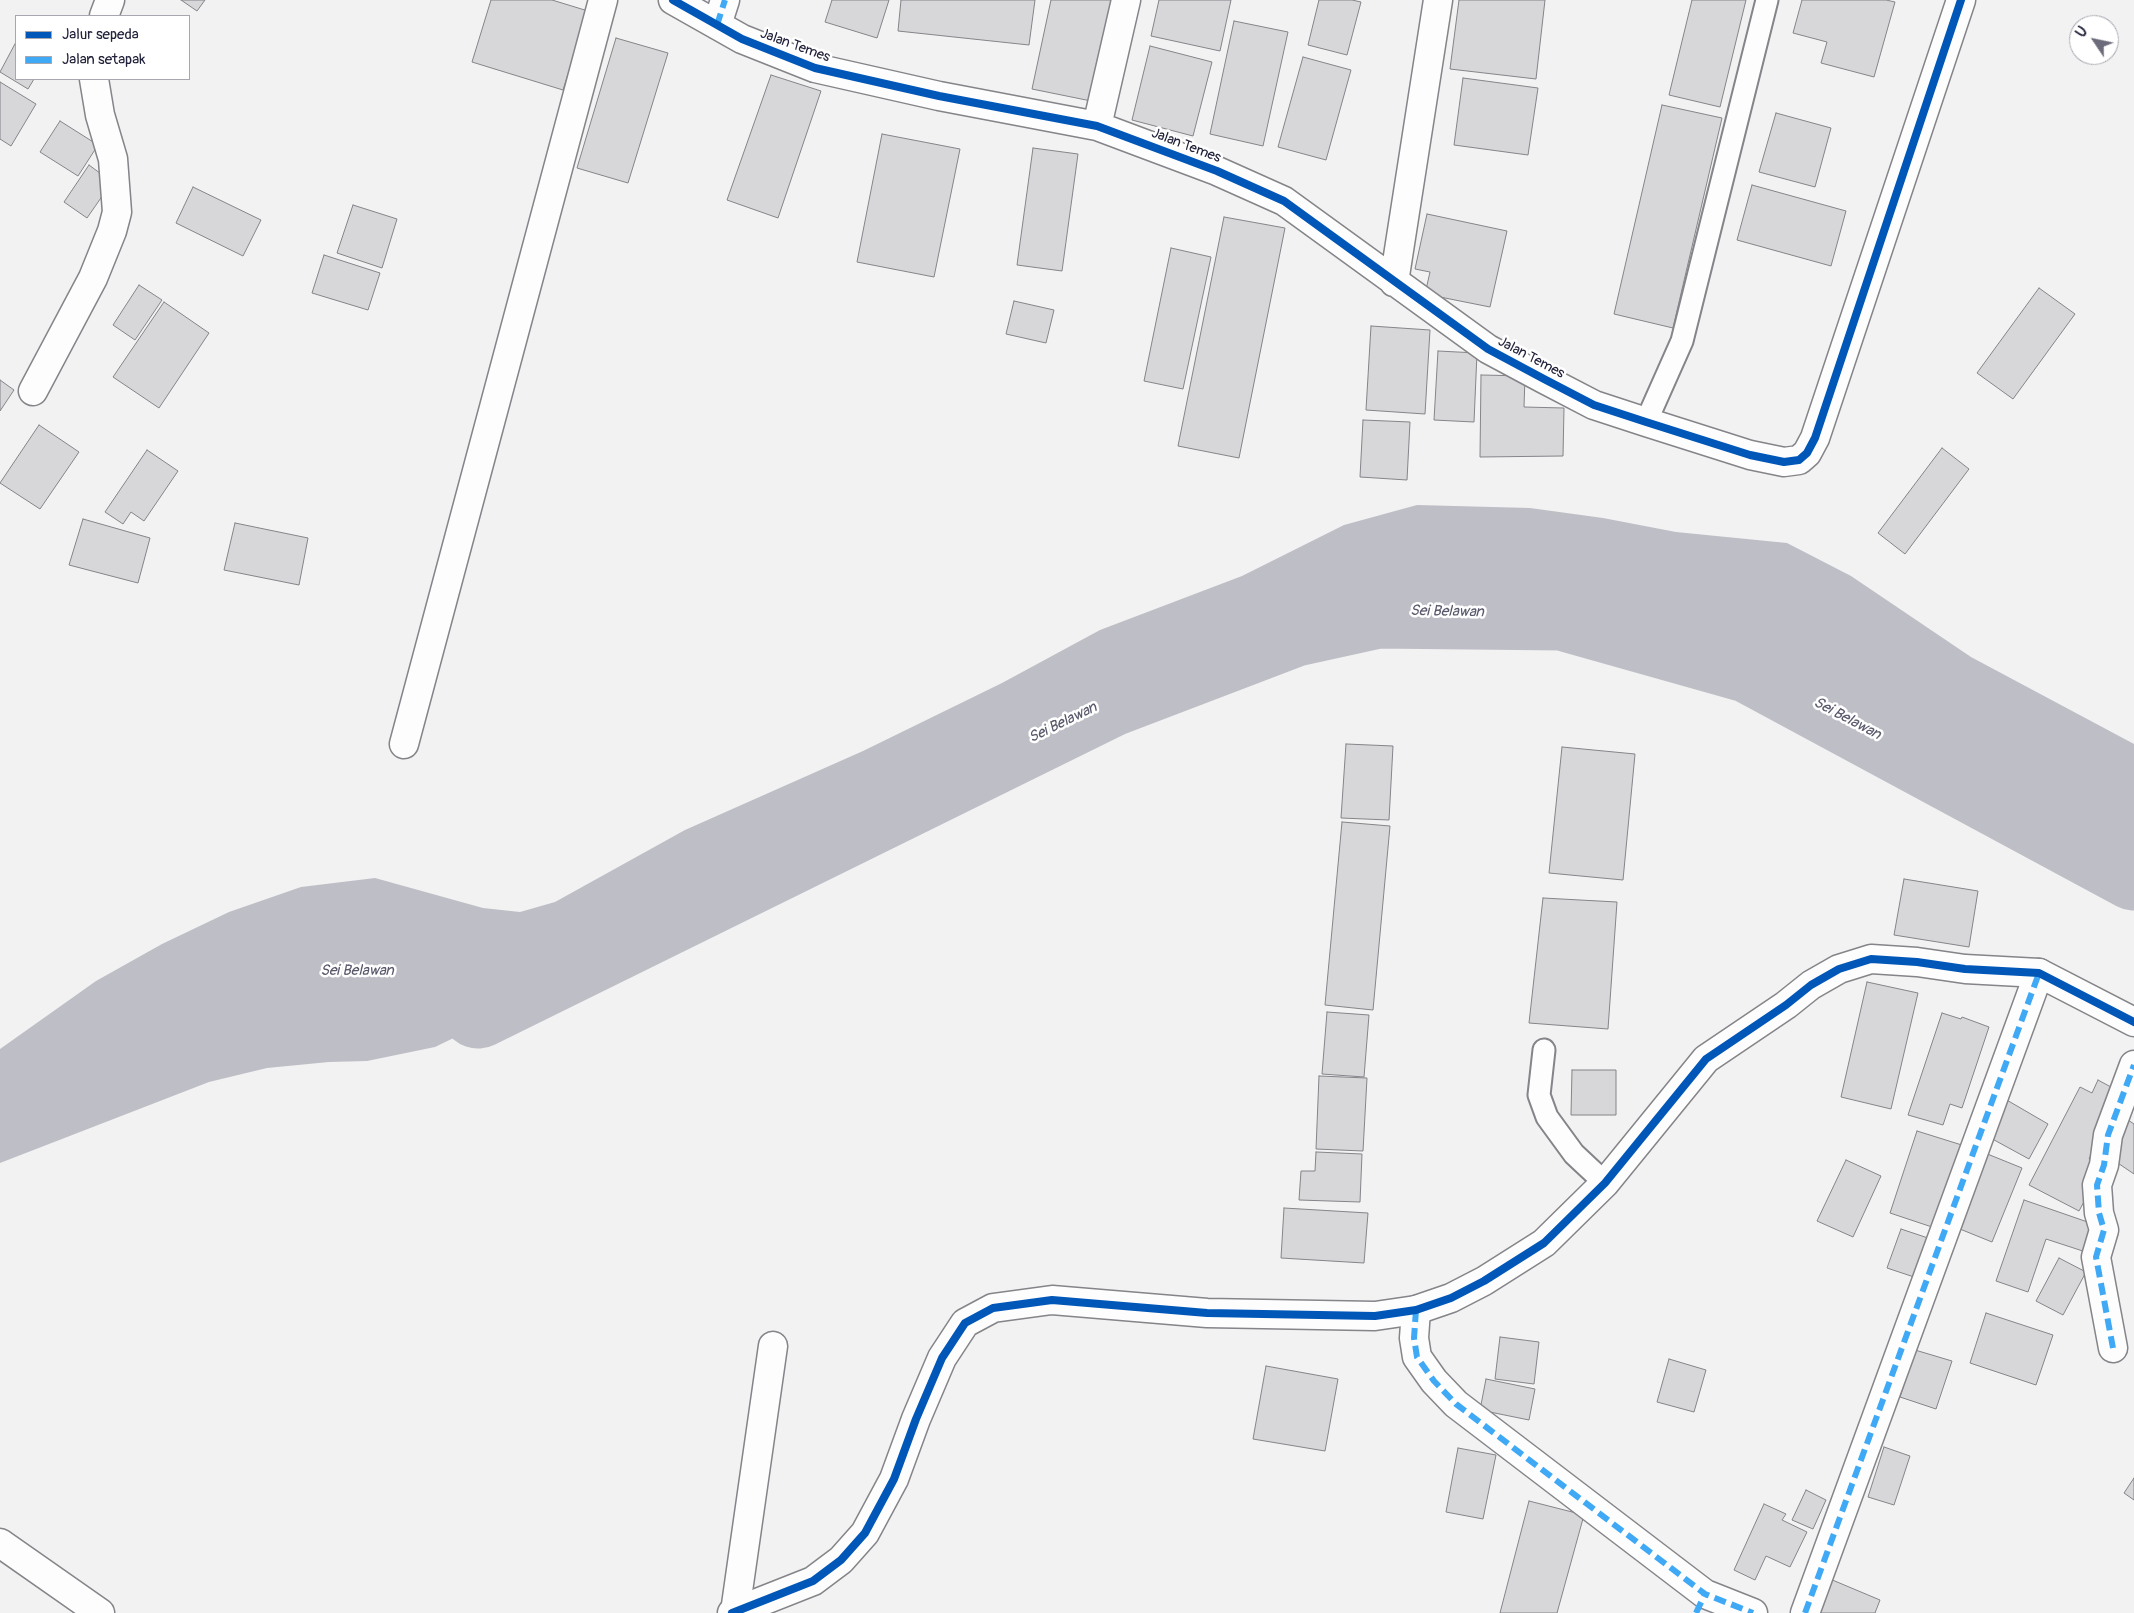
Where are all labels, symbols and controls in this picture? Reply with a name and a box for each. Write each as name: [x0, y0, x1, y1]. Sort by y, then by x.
legend: [15, 15, 190, 80]
north arrow: [2069, 15, 2119, 65]
text: U: [2072, 23, 2092, 40]
text: Jalur sepeda: [62, 25, 139, 44]
street label: Jalan Temes: [758, 26, 832, 66]
text: Jalan setapak: [62, 50, 145, 69]
street label: Jalan Temes: [1149, 125, 1223, 167]
street label: Jalan Temes: [1495, 333, 1567, 383]
water label: Sei Belawan: [1410, 602, 1484, 622]
water label: Sei Belawan: [1810, 694, 1884, 744]
water label: Sei Belawan: [1026, 699, 1100, 747]
water label: Sei Belawan: [320, 962, 394, 980]

